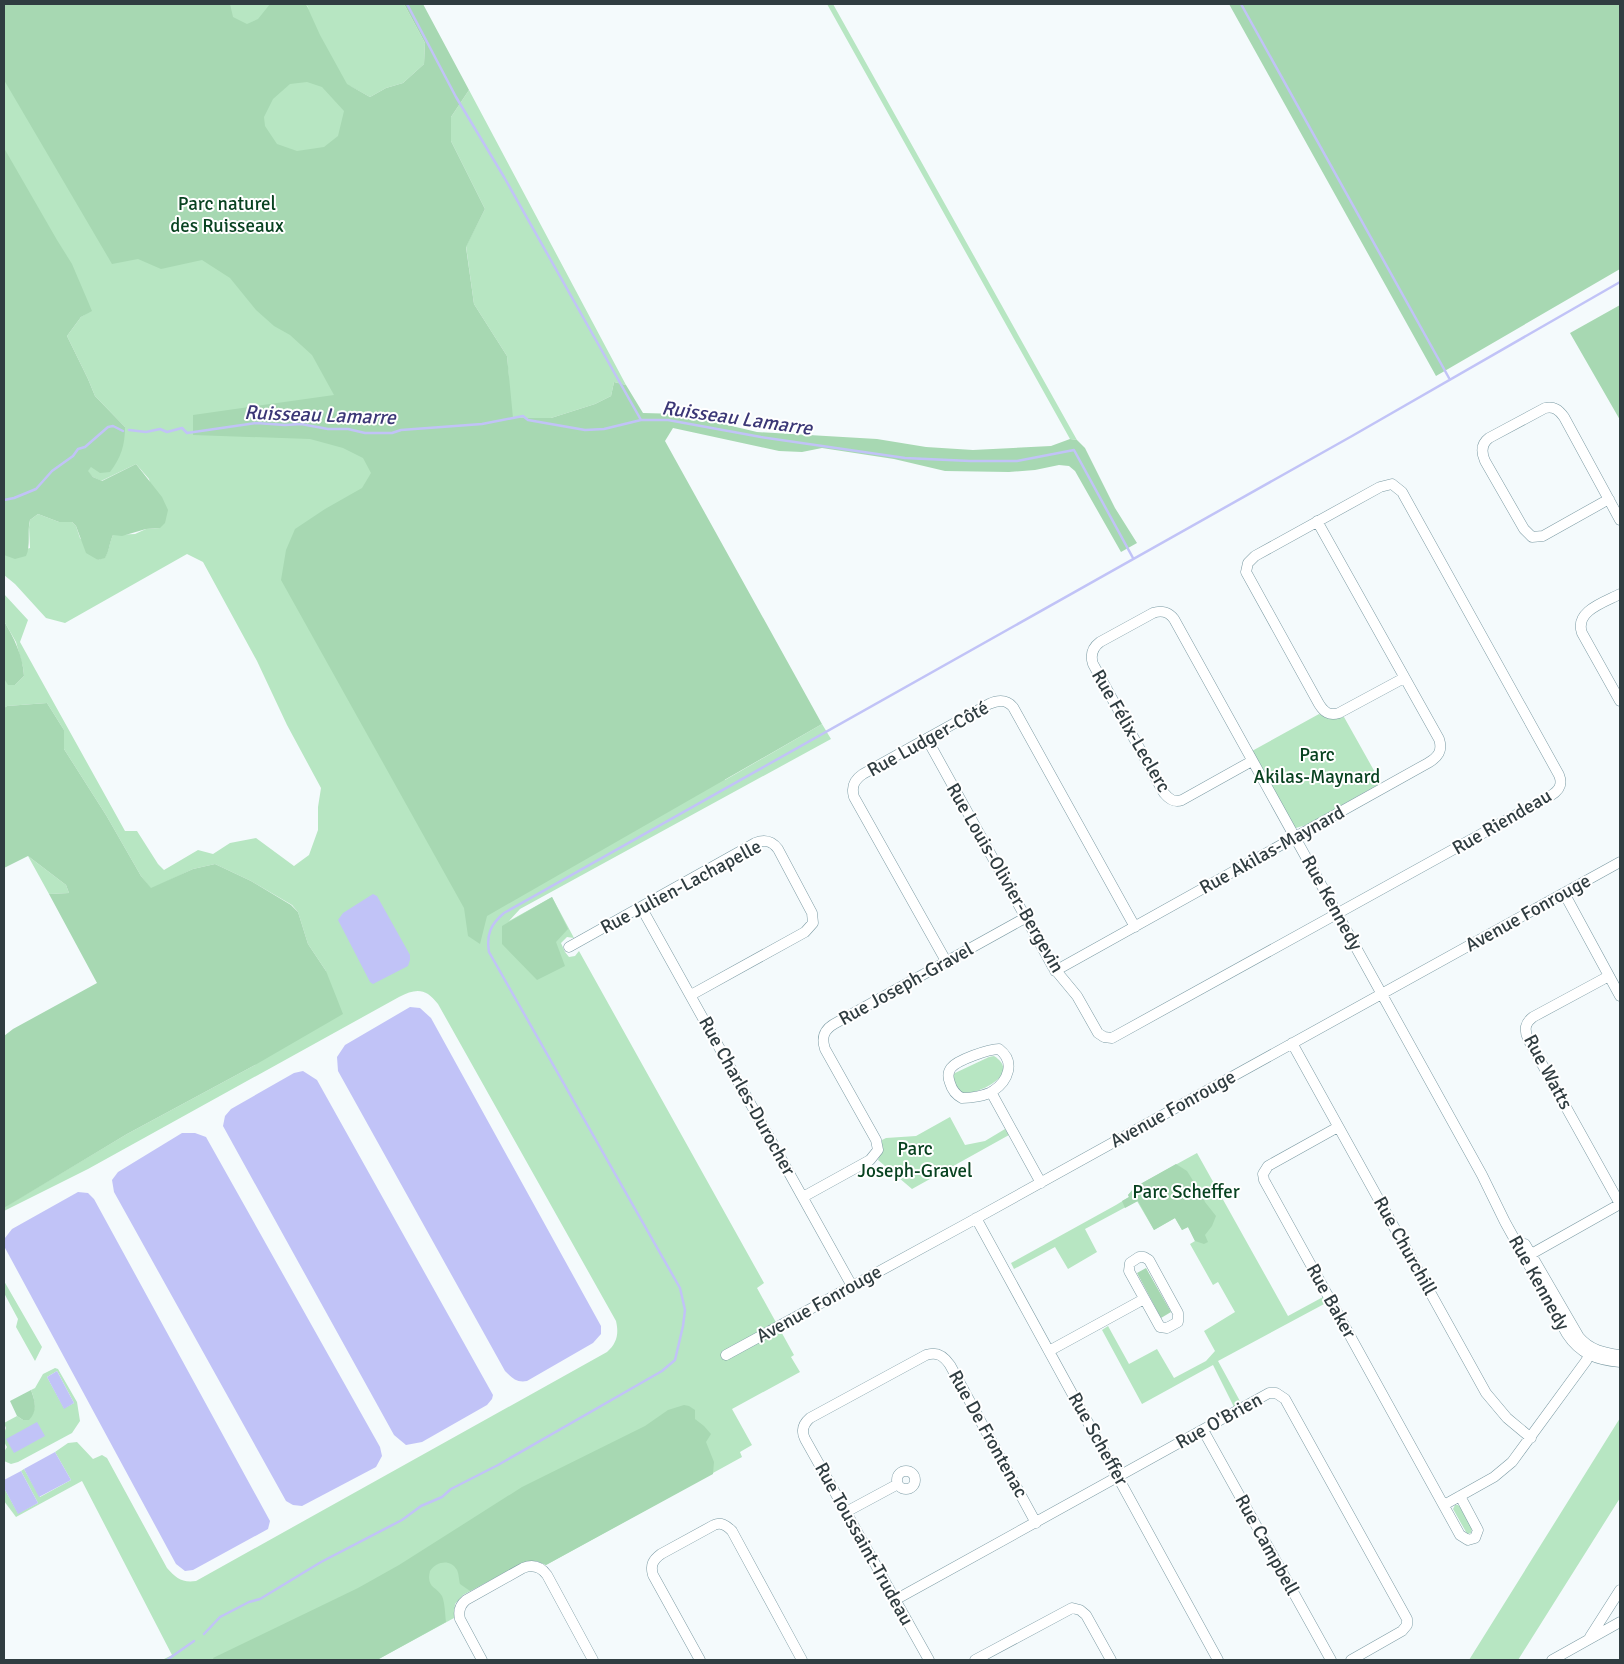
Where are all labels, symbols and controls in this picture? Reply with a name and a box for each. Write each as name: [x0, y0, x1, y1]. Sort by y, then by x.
park label: Parc naturel des Ruisseaux: [170, 192, 284, 238]
water label: Ruisseau Lamarre: [660, 395, 815, 441]
water label: Ruisseau Lamarre: [244, 400, 397, 430]
street label: Rue Félix-Leclerc: [1086, 665, 1176, 797]
street label: Rue Ludger-Côté: [863, 696, 993, 782]
park label: Parc Akilas-Maynard: [1254, 743, 1380, 789]
street label: Rue Louis-Olivier-Bergevin: [941, 779, 1069, 977]
street label: Rue Riendeau: [1448, 784, 1556, 860]
street label: Rue Akilas-Maynard: [1195, 800, 1349, 900]
street label: Rue Julien-Lachapelle: [596, 834, 766, 940]
street label: Rue Kennedy: [1296, 851, 1368, 955]
street label: Avenue Fonrouge: [1461, 869, 1595, 957]
street label: Rue Joseph-Gravel: [834, 937, 978, 1031]
street label: Rue Charles-Durocher: [693, 1012, 801, 1180]
street label: Rue Watts: [1518, 1030, 1578, 1114]
street label: Avenue Fonrouge: [1106, 1065, 1240, 1153]
park label: Parc Joseph-Gravel: [857, 1137, 973, 1183]
park label: Parc Scheffer: [1132, 1180, 1240, 1204]
street label: Rue Churchill: [1368, 1192, 1442, 1300]
street label: Rue Kennedy: [1503, 1231, 1575, 1335]
street label: Rue Baker: [1301, 1259, 1361, 1343]
street label: Avenue Fonrouge: [752, 1260, 886, 1348]
street label: Rue De Frontenac: [943, 1366, 1033, 1502]
street label: Rue O'Brien: [1172, 1387, 1266, 1455]
street label: Rue Scheffer: [1063, 1388, 1133, 1490]
street label: Rue Toussaint-Trudeau: [809, 1458, 919, 1630]
street label: Rue Campbell: [1229, 1490, 1305, 1600]

